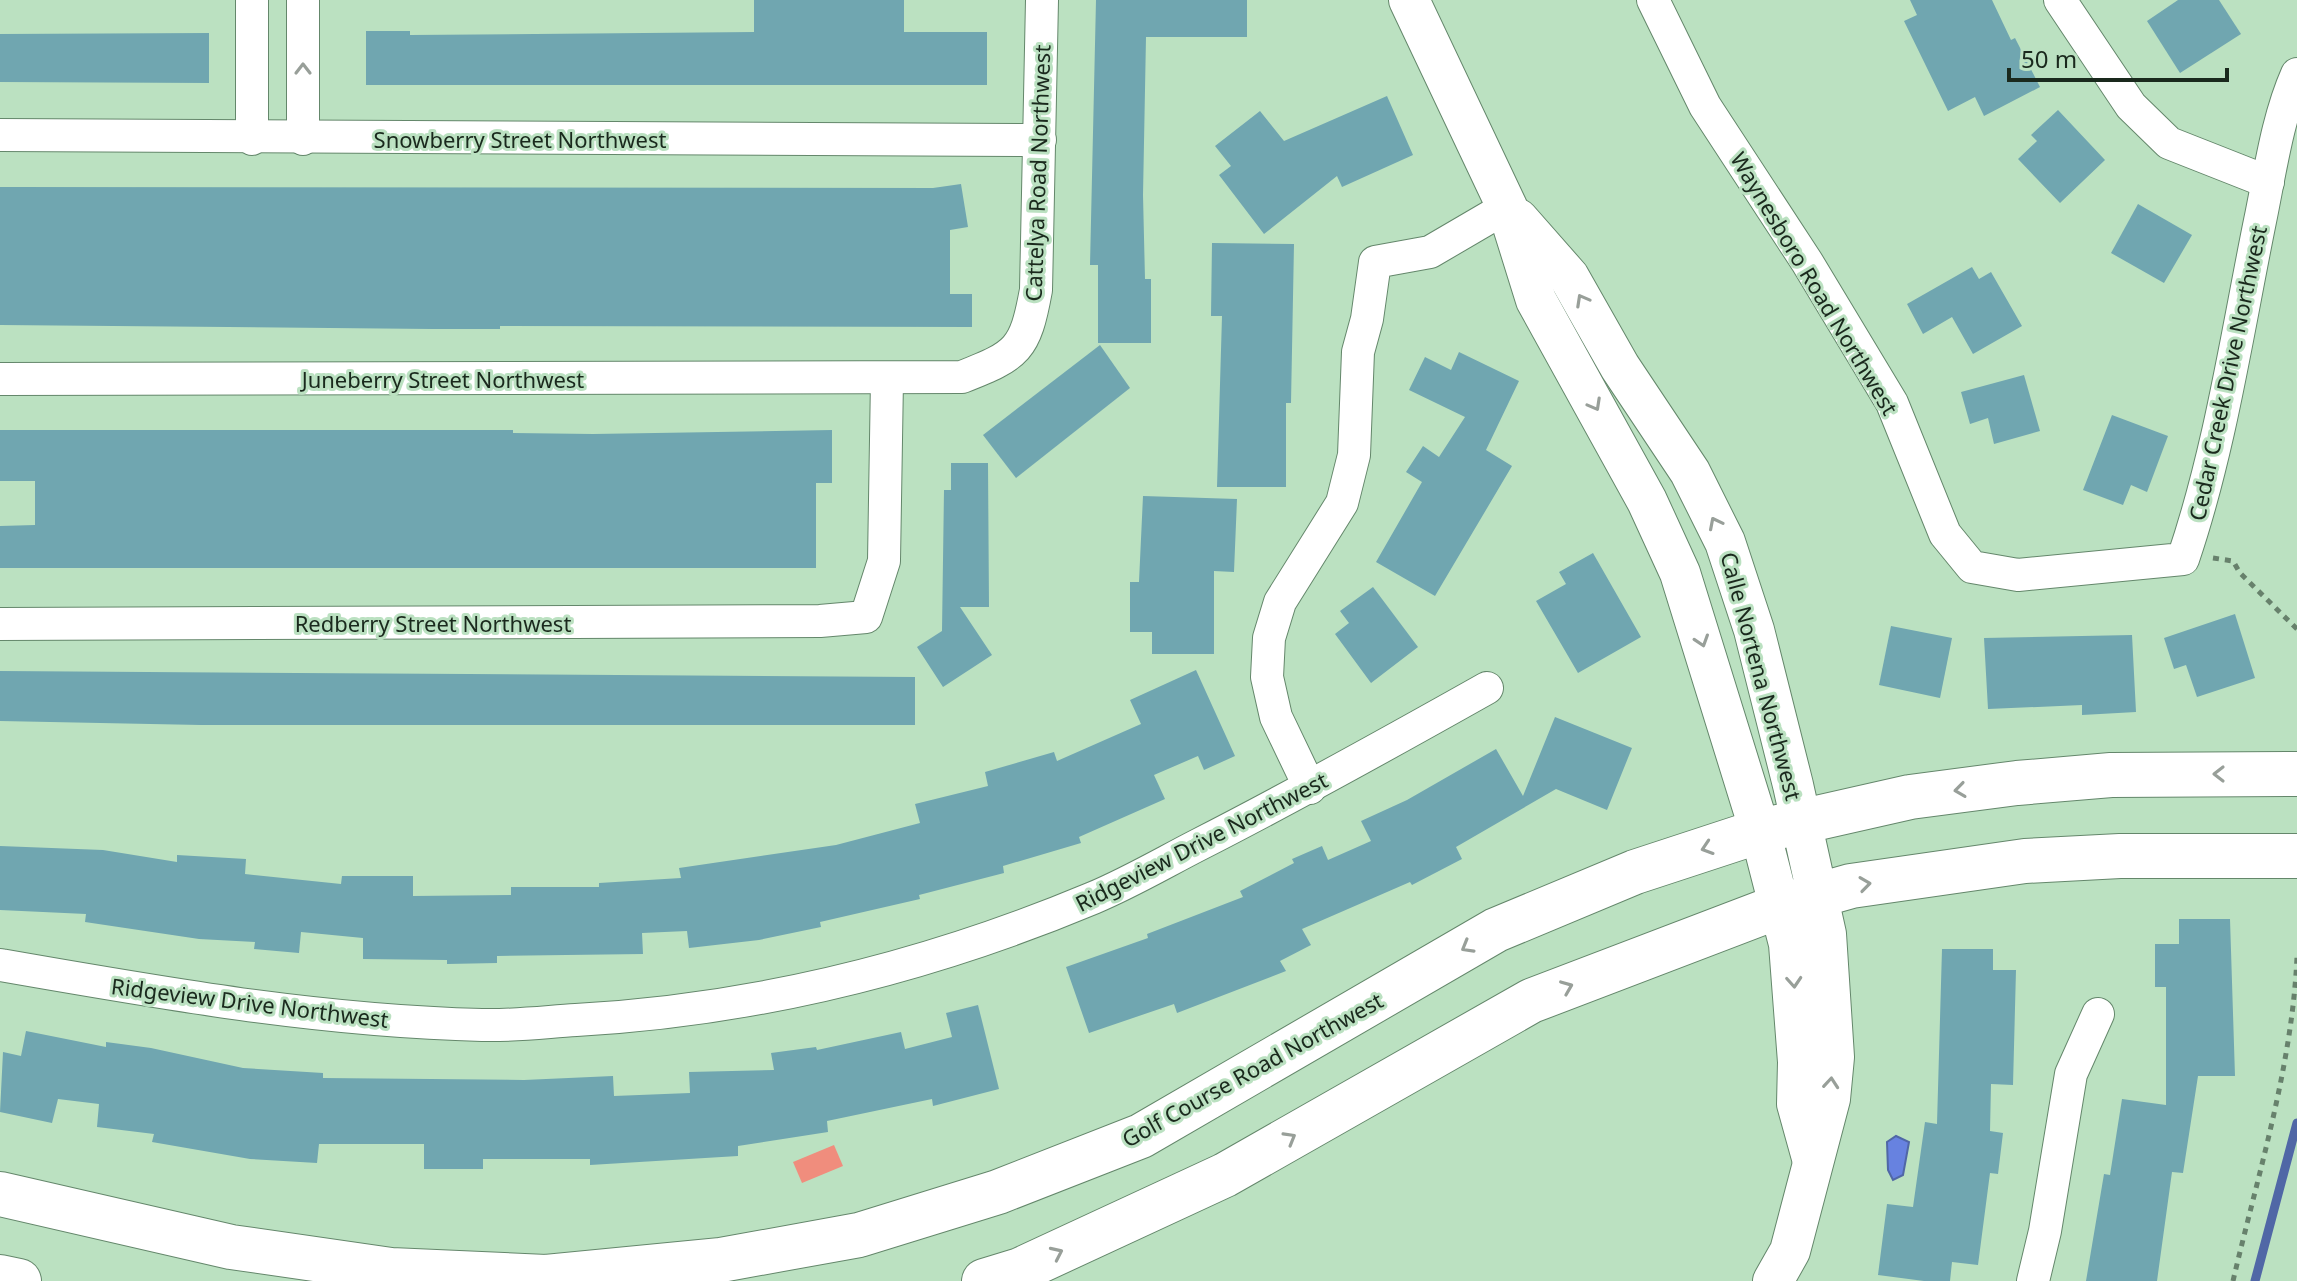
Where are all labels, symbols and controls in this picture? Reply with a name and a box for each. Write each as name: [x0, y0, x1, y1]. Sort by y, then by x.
scale bar: [2009, 32, 2227, 82]
text: 50 m: [2021, 42, 2077, 75]
street label: Cattelya Road Northwest: [1018, 44, 1056, 302]
one-way arrow: [294, 62, 312, 75]
street label: Snowberry Street Northwest: [374, 124, 666, 154]
street label: Waynesboro Road Northwest: [1724, 146, 1906, 420]
street label: Cedar Creek Drive Northwest: [2181, 223, 2273, 523]
one-way arrow: [1576, 294, 1592, 309]
street label: Juneberry Street Northwest: [300, 364, 584, 394]
one-way arrow: [1585, 397, 1600, 411]
one-way arrow: [1710, 516, 1725, 531]
street label: Calle Nortena Northwest: [1714, 549, 1810, 803]
street label: Redberry Street Northwest: [295, 608, 571, 638]
one-way arrow: [1693, 634, 1709, 647]
street label: Ridgeview Drive Northwest: [1070, 764, 1332, 918]
one-way arrow: [2212, 765, 2225, 783]
one-way arrow: [1953, 782, 1966, 799]
one-way arrow: [1701, 839, 1715, 855]
one-way arrow: [1858, 876, 1872, 893]
one-way arrow: [1461, 937, 1476, 953]
street label: Ridgeview Drive Northwest: [110, 970, 390, 1034]
one-way arrow: [1785, 976, 1802, 989]
one-way arrow: [1559, 980, 1573, 997]
street label: Golf Course Road Northwest: [1116, 985, 1388, 1153]
one-way arrow: [1823, 1076, 1840, 1089]
one-way arrow: [1281, 1132, 1296, 1148]
one-way arrow: [1049, 1247, 1063, 1263]

